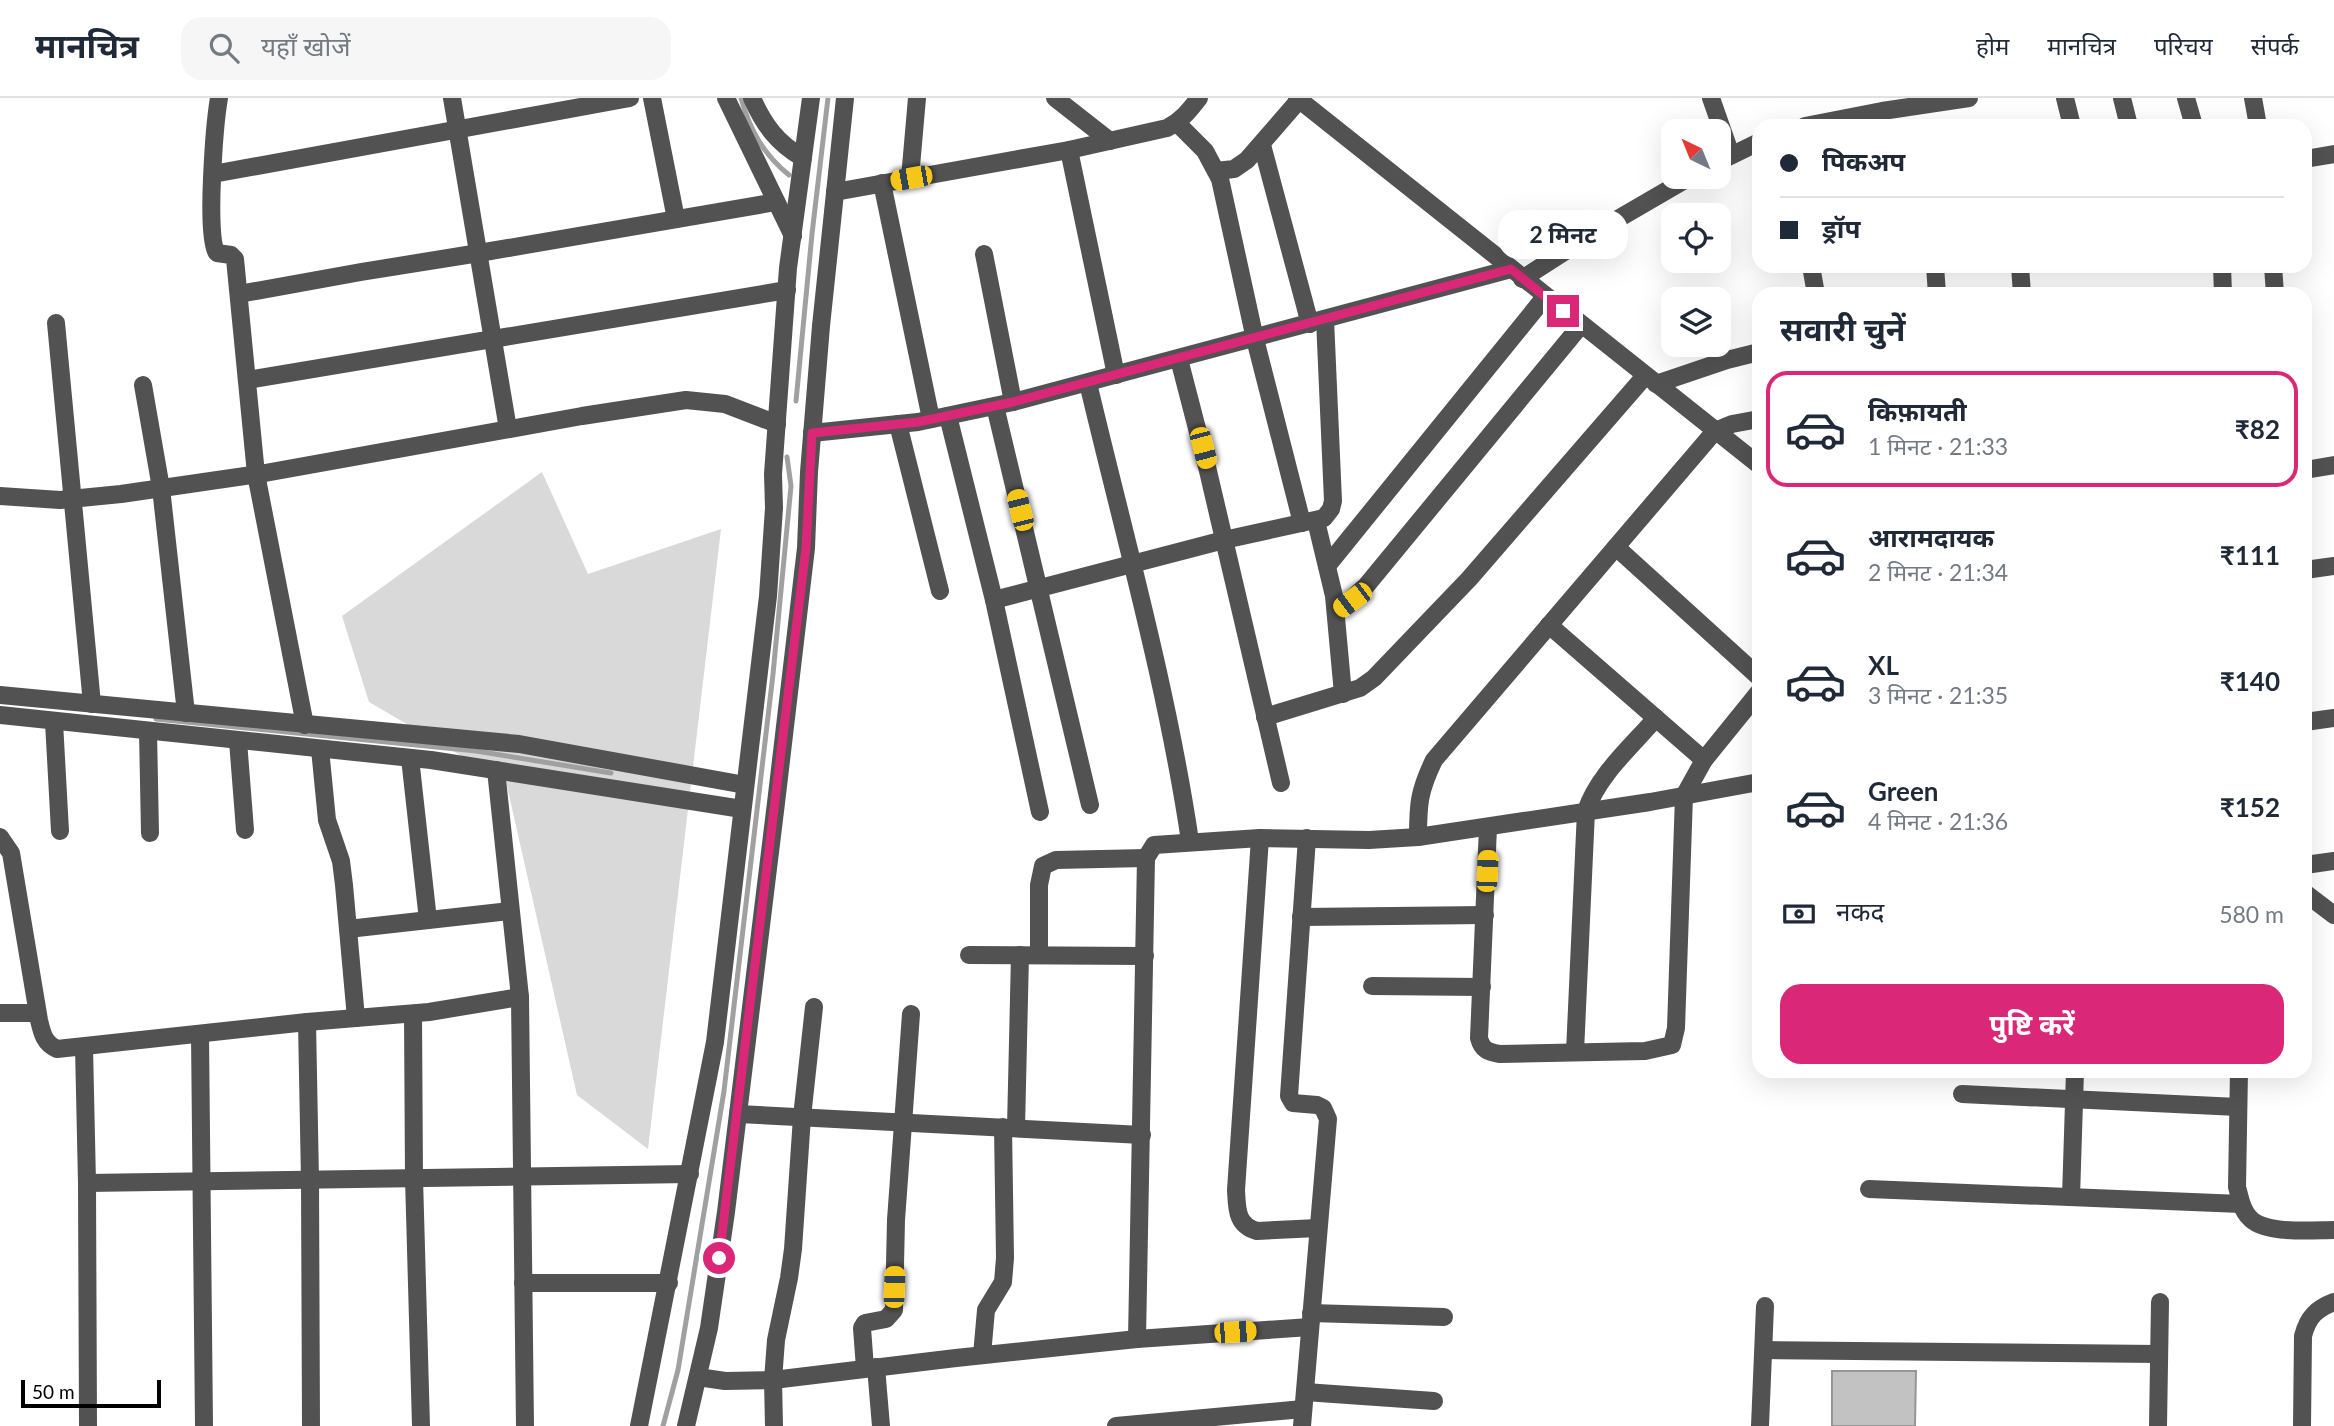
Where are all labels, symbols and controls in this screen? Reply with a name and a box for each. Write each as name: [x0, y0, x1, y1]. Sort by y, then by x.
search box: [181, 17, 671, 80]
text: मानचित्र: [35, 25, 139, 65]
icon: search: [205, 29, 243, 67]
text: यहाँ खोजें: [261, 30, 351, 62]
text: होम: [1976, 31, 2009, 60]
text: मानचित्र: [2047, 31, 2116, 60]
text: परिचय: [2154, 31, 2213, 60]
text: संपर्क: [2251, 31, 2299, 60]
north arrow: [1661, 119, 1731, 189]
map controls: [1661, 119, 1731, 357]
text: पिकअप: [1822, 145, 1905, 177]
car: [889, 164, 934, 192]
button: locate: [1661, 203, 1731, 273]
callout: 2 मिनट: [1498, 209, 1628, 258]
text: ड्रॉप: [1822, 212, 1860, 244]
text: 2 मिनट: [1529, 220, 1597, 248]
button: layers: [1661, 287, 1731, 357]
route end: [1547, 295, 1579, 327]
text: सवारी चुनें: [1780, 309, 1906, 348]
text: किफ़ायती: [1868, 395, 1967, 427]
icon: car: [1784, 398, 1847, 461]
text: ₹82: [2235, 413, 2280, 445]
car: [1188, 425, 1219, 471]
text: 1 मिनट · 21:33: [1868, 432, 2008, 460]
car: [1005, 487, 1036, 533]
text: आरामदायक: [1868, 521, 1994, 553]
icon: car: [1784, 524, 1847, 587]
text: ₹111: [2220, 539, 2280, 571]
text: 2 मिनट · 21:34: [1868, 558, 2008, 586]
car: [1329, 579, 1376, 621]
text: XL: [1868, 649, 1899, 681]
icon: car: [1784, 650, 1847, 713]
text: ₹140: [2220, 665, 2280, 697]
text: 3 मिनट · 21:35: [1868, 681, 2008, 709]
text: Green: [1868, 775, 1938, 807]
icon: car: [1784, 776, 1847, 839]
text: ₹152: [2220, 791, 2280, 823]
text: 4 मिनट · 21:36: [1868, 807, 2008, 835]
car: [1476, 849, 1499, 893]
icon: cash: [1780, 895, 1818, 933]
text: नकद: [1836, 895, 1884, 927]
text: 580 m: [2219, 900, 2284, 928]
button: पुष्टि करें: [1780, 984, 2284, 1064]
route start: [703, 1242, 735, 1274]
car: [883, 1266, 906, 1308]
car: [1214, 1320, 1257, 1344]
scale bar: [21, 1377, 161, 1409]
text: 50 m: [32, 1380, 75, 1403]

